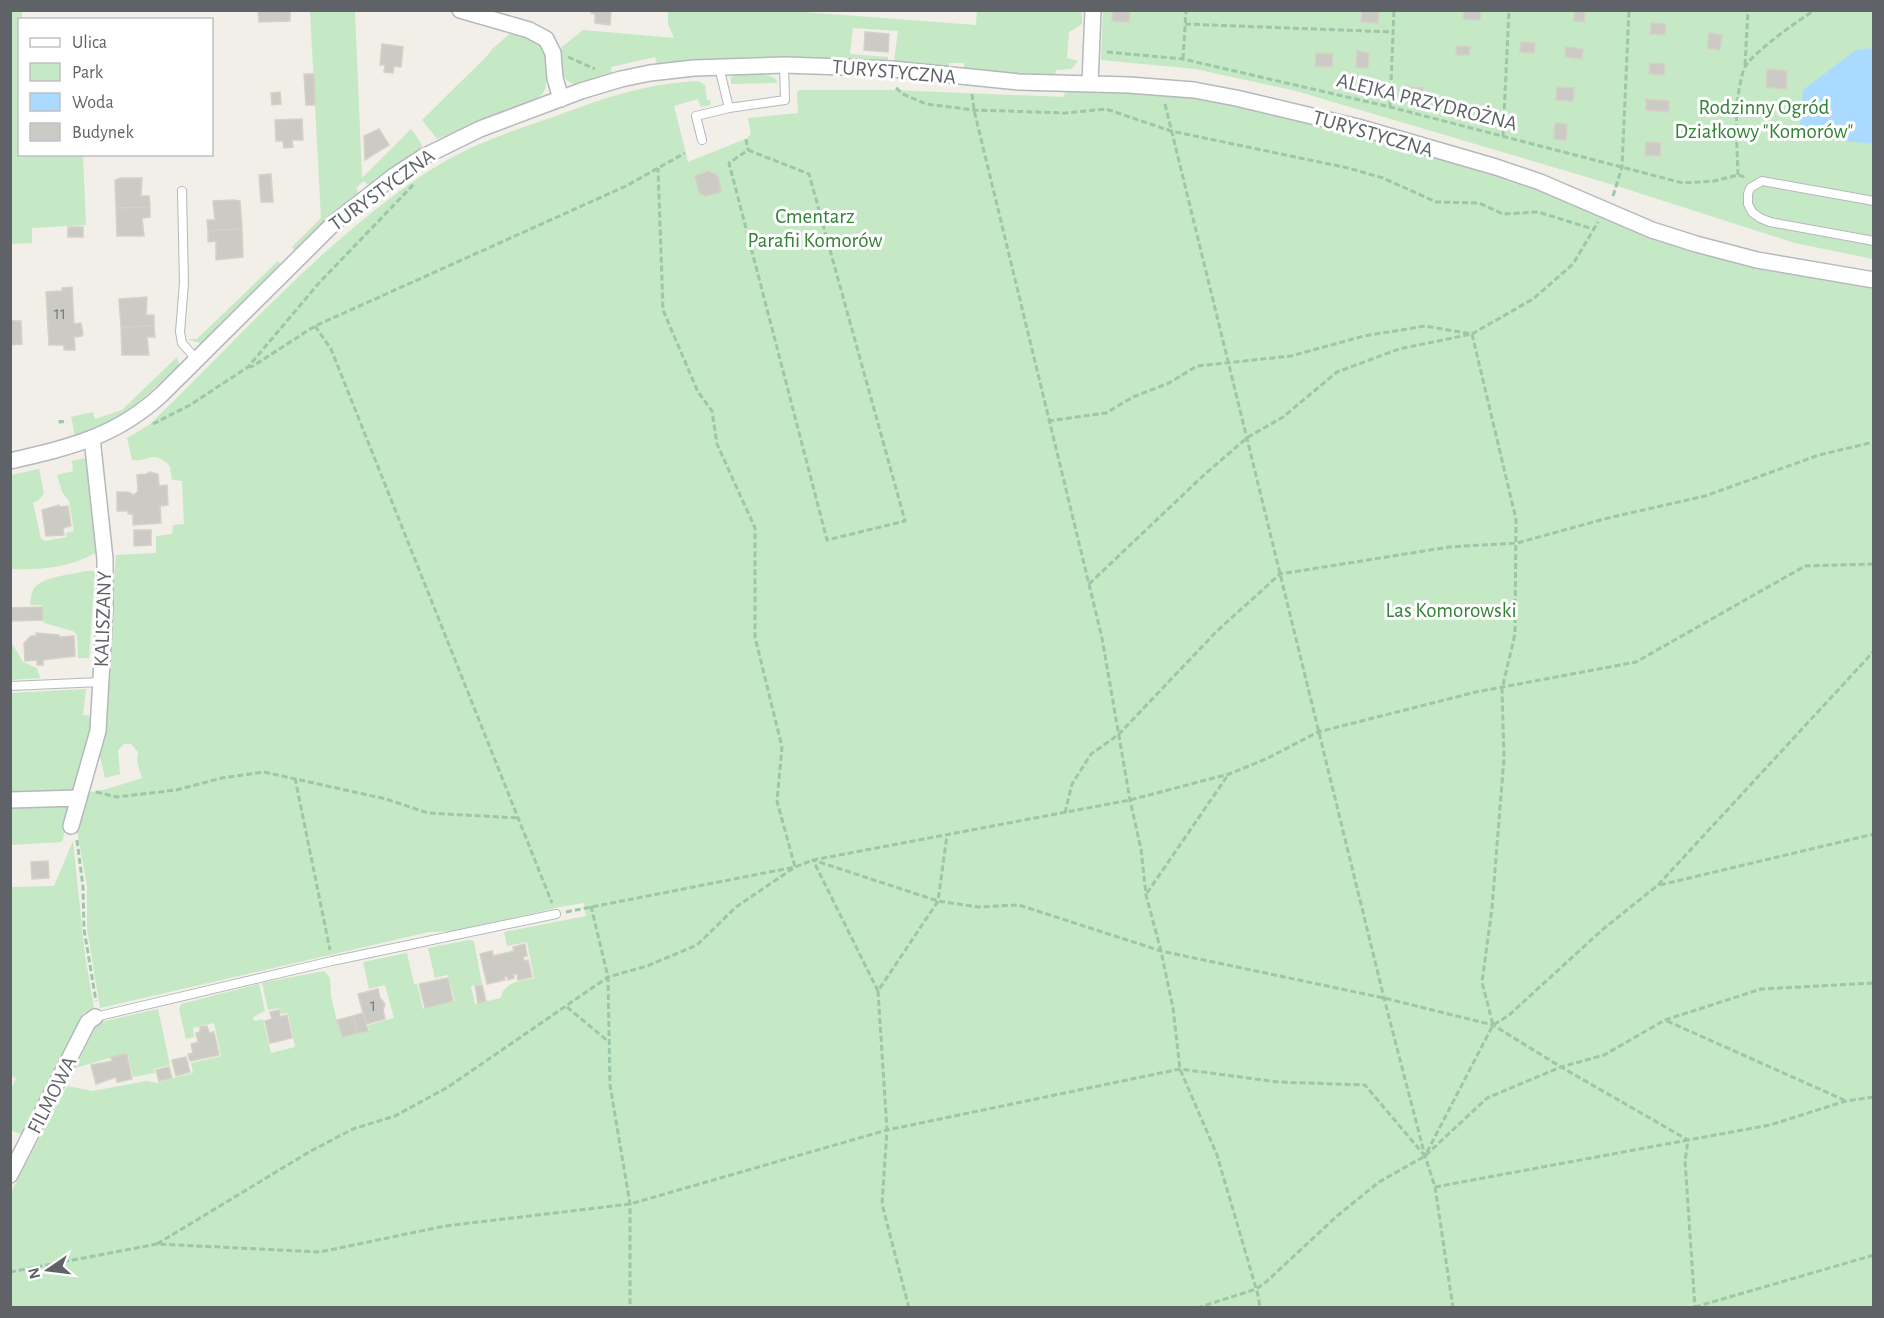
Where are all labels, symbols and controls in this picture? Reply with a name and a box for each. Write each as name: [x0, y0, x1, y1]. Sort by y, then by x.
legend: [18, 18, 213, 156]
text: Ulica: [72, 34, 107, 52]
street label: TURYSTYCZNA: [831, 56, 957, 88]
text: Park: [72, 64, 104, 82]
street label: ALEJKA PRZYDROŻNA: [1335, 68, 1520, 135]
text: Woda: [72, 94, 114, 112]
park label: Rodzinny Ogród Działkowy "Komorów": [1674, 97, 1854, 142]
street label: TURYSTYCZNA: [1310, 107, 1436, 161]
text: Budynek: [72, 124, 134, 142]
street label: TURYSTYCZNA: [326, 145, 438, 235]
park label: Cmentarz Parafii Komorów: [747, 206, 883, 251]
house number: 11: [54, 305, 66, 323]
street label: KALISZANY: [91, 570, 115, 668]
park label: Las Komorowski: [1385, 600, 1517, 621]
house number: 1: [370, 997, 376, 1015]
street label: FILMOWA: [24, 1053, 80, 1137]
north arrow: [18, 1240, 78, 1300]
text: N: [25, 1266, 44, 1281]

